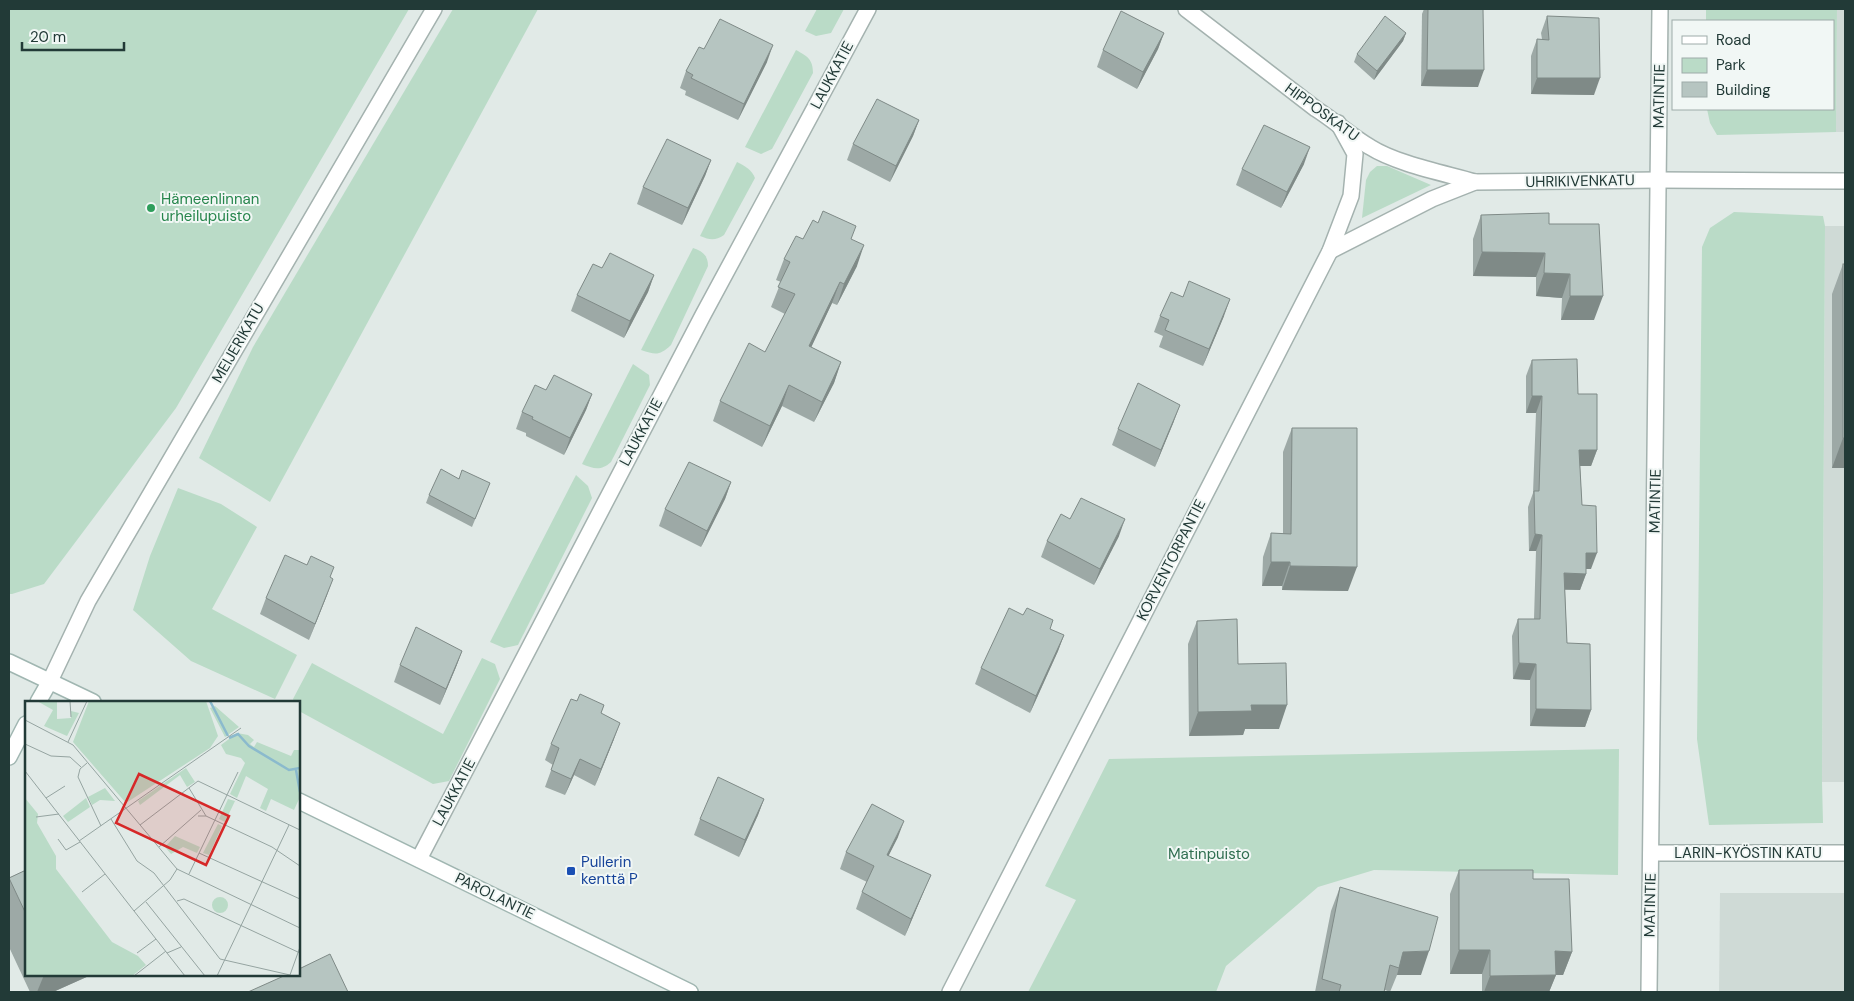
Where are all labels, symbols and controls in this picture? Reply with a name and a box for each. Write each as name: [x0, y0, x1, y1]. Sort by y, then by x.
scale bar: [22, 20, 125, 52]
legend: [1672, 20, 1834, 110]
text: 20 m: [30, 27, 66, 47]
text: Road: [1716, 30, 1751, 50]
street label: LAUKKATIE: [806, 38, 858, 112]
text: Park: [1716, 55, 1746, 75]
street label: MATINTIE: [1648, 64, 1670, 128]
street label: HIPPOSKATU: [1281, 78, 1363, 146]
text: Building: [1716, 80, 1771, 100]
street label: UHRIKIVENKATU: [1525, 170, 1635, 192]
place label: Hämeenlinnan urheilupuisto: [161, 189, 259, 226]
marker: Hämeenlinnan urheilupuisto: [145, 202, 157, 214]
street label: MEIJERIKATU: [207, 300, 269, 386]
street label: LAUKKATIE: [615, 395, 667, 469]
street label: MATINTIE: [1644, 469, 1666, 533]
street label: KORVENTORPANTIE: [1132, 496, 1210, 624]
inset map: [25, 701, 300, 976]
street label: LAUKKATIE: [428, 755, 480, 829]
street label: LARIN-KYÖSTIN KATU: [1674, 843, 1822, 863]
park label: Matinpuisto: [1168, 844, 1250, 864]
place label: Pullerin kenttä P: [581, 852, 638, 889]
marker: Pullerin kenttä P: [565, 865, 577, 877]
street label: PAROLANTIE: [452, 868, 538, 924]
street label: MATINTIE: [1639, 873, 1661, 937]

